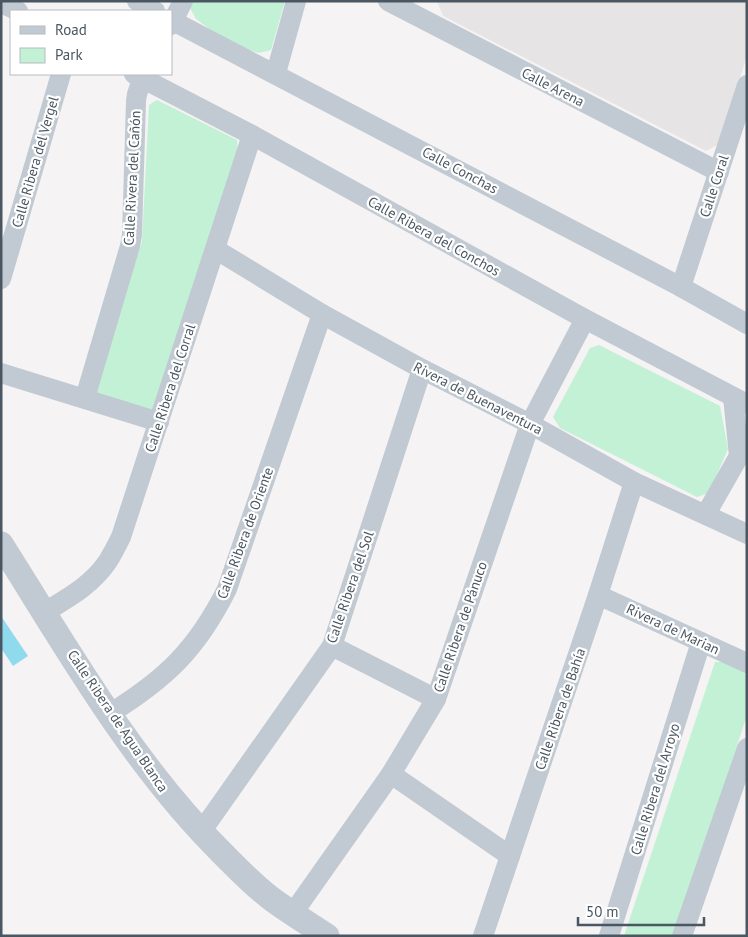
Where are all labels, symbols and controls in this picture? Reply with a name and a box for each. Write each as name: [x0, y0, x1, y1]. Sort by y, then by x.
legend: [10, 10, 172, 75]
text: Road: [55, 20, 87, 39]
text: Park: [55, 45, 83, 64]
street label: Calle Arena: [519, 64, 587, 110]
street label: Calle Ribera del Vergel: [8, 94, 62, 230]
street label: Calle Rivera del Cañón: [119, 110, 145, 246]
street label: Calle Conchas: [419, 143, 501, 198]
street label: Calle Coral: [695, 153, 733, 219]
street label: Calle Ribera del Conchos: [365, 192, 503, 280]
street label: Calle Ribera del Corral: [141, 322, 199, 454]
street label: Rivera de Buenaventura: [410, 358, 546, 438]
street label: Calle Ribera de Oriente: [213, 465, 277, 601]
street label: Calle Ribera del Sol: [322, 529, 378, 645]
street label: Calle Ribera de Pánuco: [429, 559, 491, 695]
street label: Rivera de Marian: [624, 600, 722, 658]
street label: Calle Ribera de Agua Blanca: [64, 646, 172, 796]
street label: Calle Ribera de Bahía: [531, 646, 589, 772]
street label: Calle Ribera del Arroyo: [626, 721, 684, 857]
scale bar: [578, 894, 704, 926]
text: 50 m: [586, 902, 619, 921]

